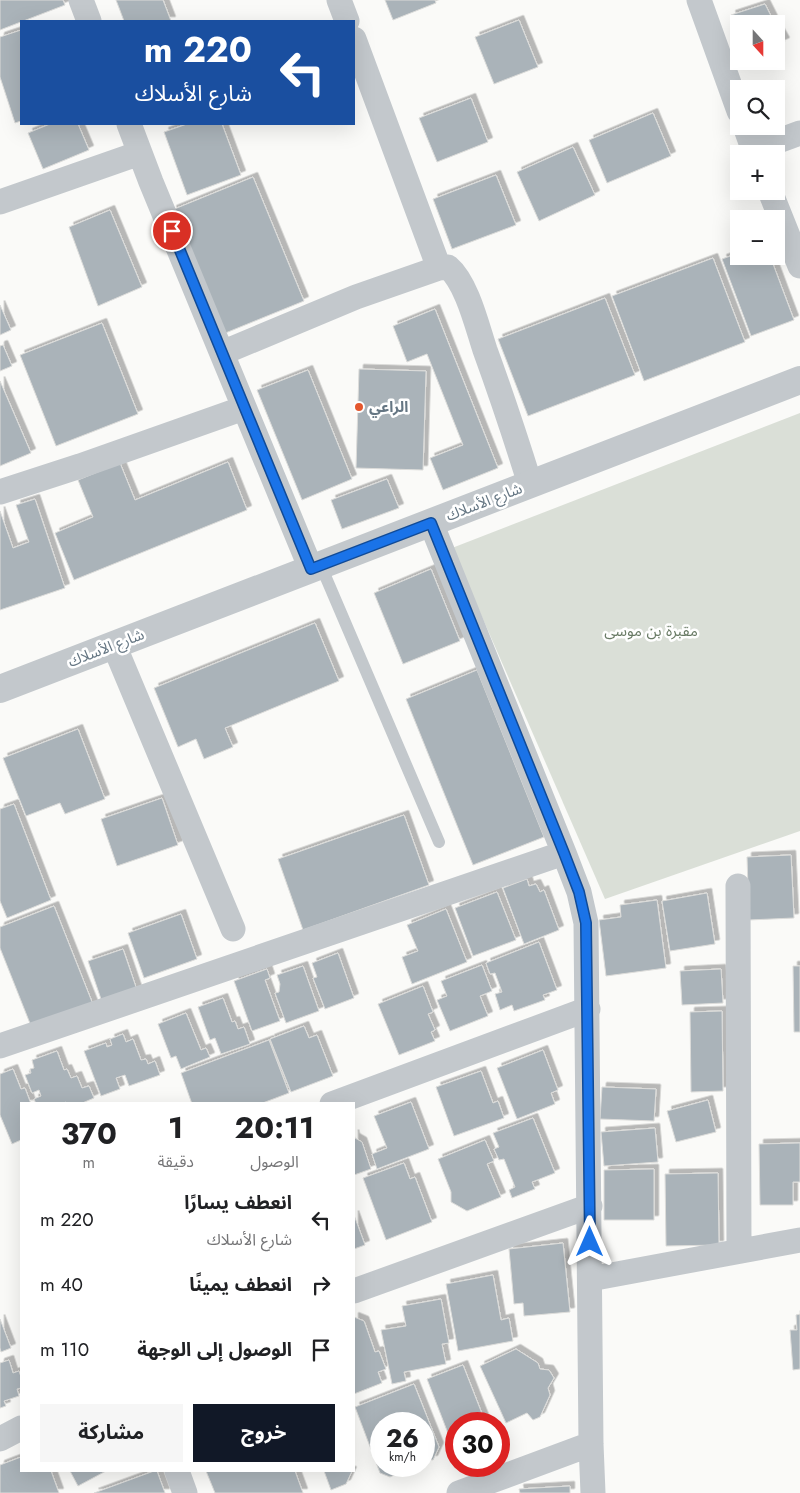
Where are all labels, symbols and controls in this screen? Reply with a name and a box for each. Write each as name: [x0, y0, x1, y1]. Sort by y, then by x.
north arrow: [730, 15, 785, 70]
map controls: [730, 15, 785, 265]
text: 220 m: [144, 25, 252, 75]
icon: left: [270, 40, 335, 105]
text: شارع الأسلاك: [135, 77, 252, 109]
button: search: [730, 80, 785, 135]
button: +: [730, 145, 785, 200]
pin: [151, 210, 193, 252]
button: −: [730, 210, 785, 265]
icon: arrive: [158, 217, 186, 245]
place label: الراعي: [369, 396, 408, 418]
marker: الراعي: [353, 401, 365, 413]
street label: شارع الأسلاك: [443, 477, 526, 528]
park label: مقبرة بن موسى: [604, 620, 698, 642]
street label: شارع الأسلاك: [65, 623, 148, 674]
text: 1: [168, 1106, 183, 1149]
text: 20:11: [235, 1106, 314, 1149]
text: 370: [61, 1112, 117, 1155]
text: دقيقة: [157, 1150, 194, 1173]
text: الوصول: [250, 1150, 299, 1173]
text: m: [83, 1151, 95, 1174]
text: انعطف يسارًا: [184, 1189, 292, 1216]
text: 220 m: [40, 1206, 94, 1233]
icon: left: [307, 1206, 335, 1234]
position arrow: [563, 1215, 615, 1267]
text: شارع الأسلاك: [207, 1228, 292, 1251]
text: 40 m: [40, 1271, 83, 1298]
text: انعطف يمينًا: [189, 1271, 292, 1298]
icon: right: [307, 1271, 335, 1299]
text: 110 m: [40, 1336, 89, 1363]
text: الوصول إلى الوجهة: [137, 1336, 292, 1363]
icon: arrive: [307, 1336, 335, 1364]
button: مشاركة: [40, 1404, 183, 1462]
button: خروج: [193, 1404, 335, 1462]
speed limit sign: 30: [445, 1412, 510, 1477]
text: 26: [386, 1420, 419, 1456]
text: km/h: [389, 1448, 416, 1466]

